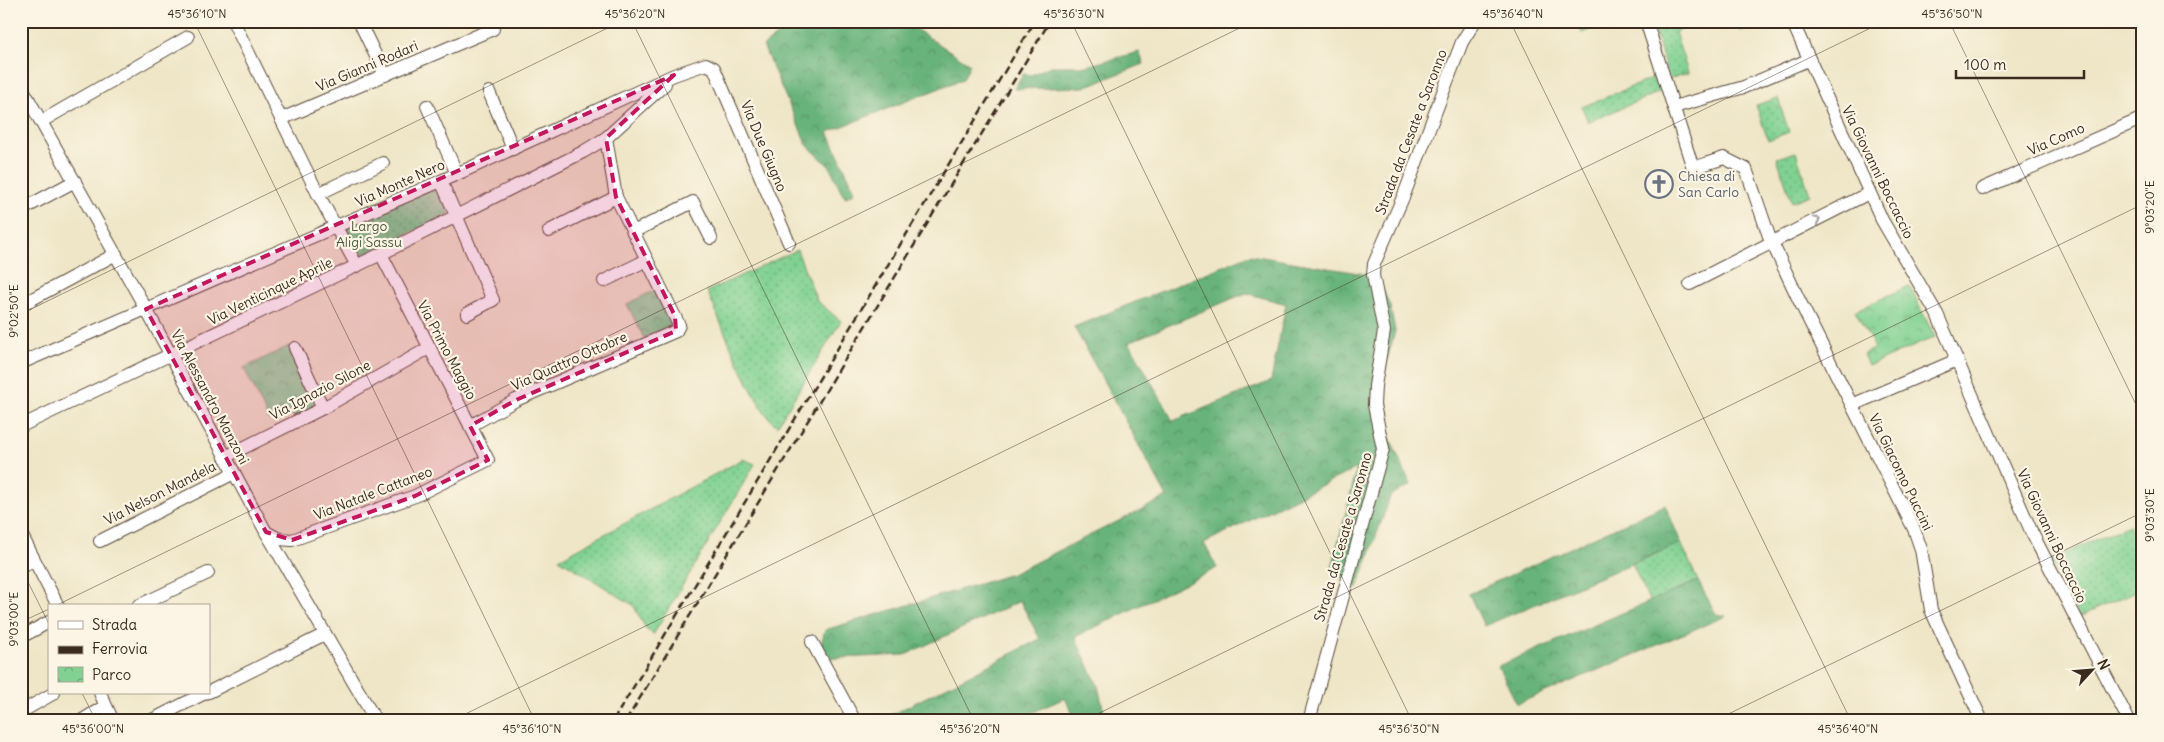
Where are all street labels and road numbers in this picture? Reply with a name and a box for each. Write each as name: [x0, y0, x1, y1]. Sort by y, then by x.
street label: Via Gianni Rodari: [313, 36, 421, 96]
street label: Strada da Cesate a Saronno: [1371, 47, 1451, 217]
street label: Via Due Giugno: [737, 98, 791, 194]
street label: Via Giovanni Boccaccio: [1838, 103, 1918, 242]
street label: Via Como: [2025, 118, 2087, 159]
street label: Via Monte Nero: [352, 155, 448, 211]
street label: Via Venticinque Aprile: [205, 253, 335, 329]
street label: Via Primo Maggio: [413, 297, 481, 403]
street label: Via Alessandro Manzoni: [167, 327, 253, 467]
street label: Via Quattro Ottobre: [508, 327, 630, 395]
street label: Via Ignazio Silone: [267, 356, 373, 424]
street label: Via Giacomo Puccini: [1865, 411, 1937, 533]
street label: Strada da Cesate a Saronno: [1310, 450, 1376, 624]
street label: Via Nelson Mandela: [101, 457, 219, 529]
street label: Via Natale Cattaneo: [311, 462, 435, 524]
street label: Via Giovanni Boccaccio: [2013, 466, 2091, 606]

